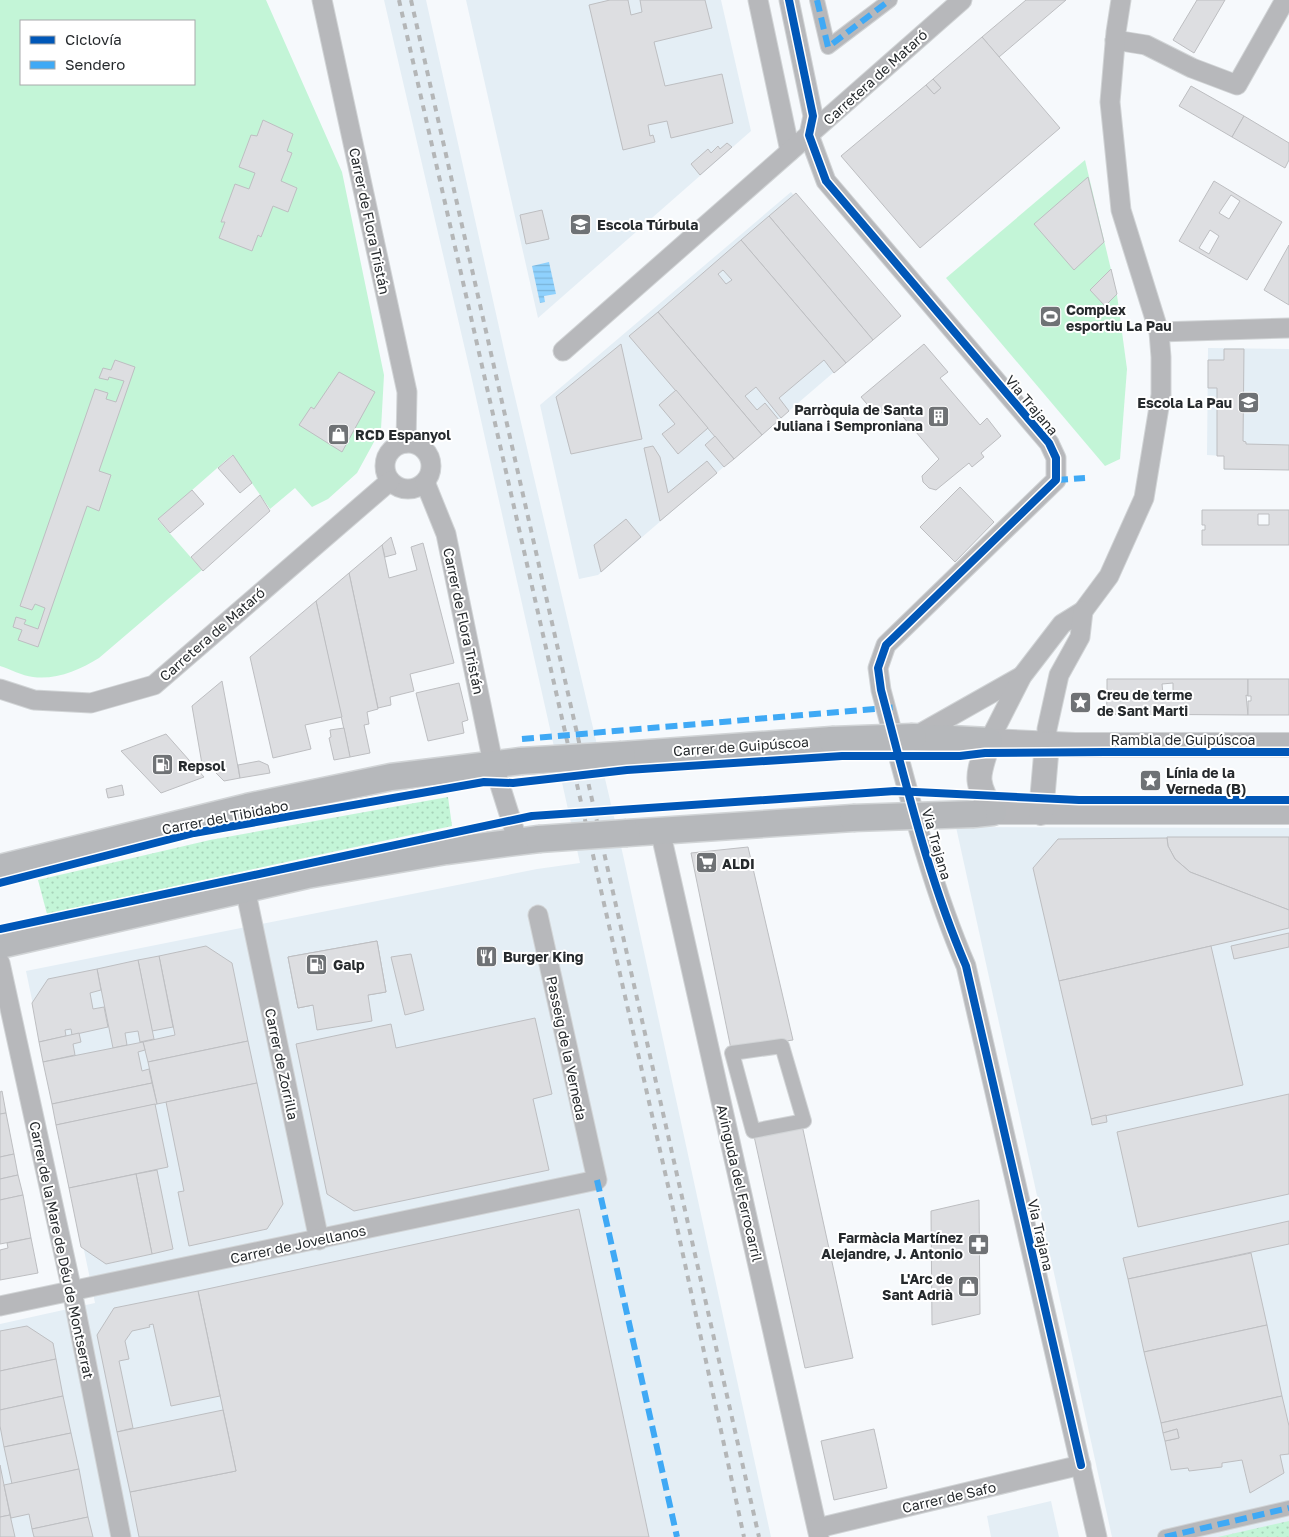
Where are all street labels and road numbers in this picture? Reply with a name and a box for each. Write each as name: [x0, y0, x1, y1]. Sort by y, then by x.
street label: Carretera de Mataró: [819, 26, 931, 128]
street label: Carrer de Flora Tristán: [346, 146, 394, 296]
street label: Via Trajana: [1002, 371, 1062, 439]
street label: Carrer de Flora Tristán: [440, 546, 488, 696]
street label: Carretera de Mataró: [156, 584, 268, 684]
street label: Rambla de Guipúscoa: [1111, 731, 1255, 748]
street label: Carrer de Guipúscoa: [673, 733, 809, 759]
street label: Carrer del Tibidabo: [160, 796, 290, 838]
street label: Via Trajana: [919, 806, 955, 882]
street label: Passeig de la Verneda: [543, 974, 591, 1122]
street label: Carrer de Zorrilla: [262, 1007, 302, 1121]
street label: Avinguda del Ferrocarril: [714, 1103, 766, 1263]
street label: Carrer de la Mare de Déu de Montserrat: [26, 1120, 98, 1380]
street label: Via Trajana: [1024, 1197, 1058, 1273]
street label: Carrer de Jovellanos: [229, 1221, 367, 1267]
street label: Carrer de Safo: [900, 1478, 998, 1516]

